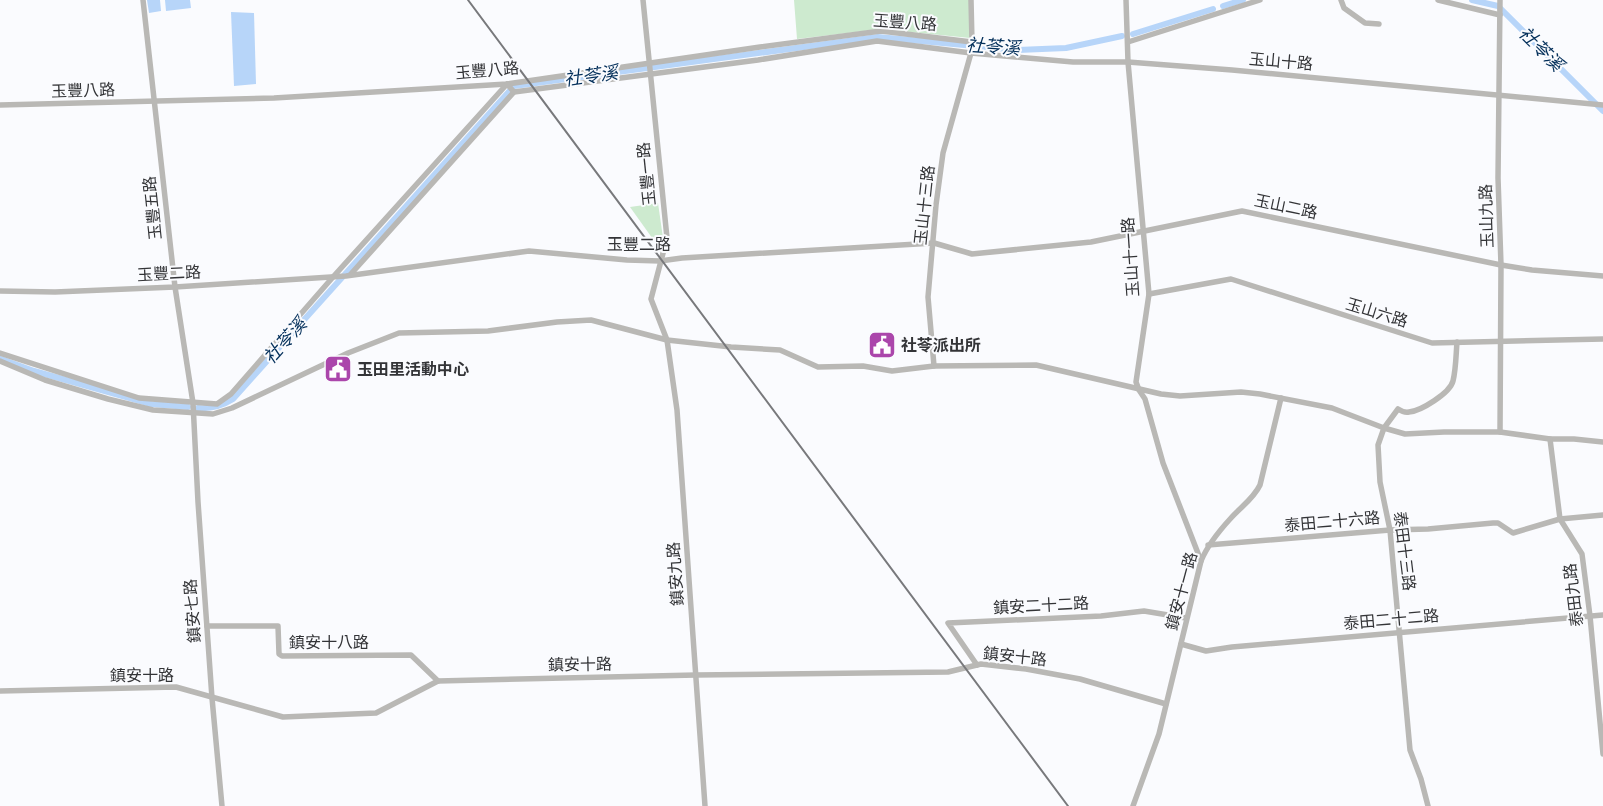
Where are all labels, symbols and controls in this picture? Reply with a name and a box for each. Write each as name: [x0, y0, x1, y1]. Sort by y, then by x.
street label: 玉豐八路: [872, 11, 938, 33]
water label: 社苓溪: [1516, 22, 1570, 77]
water label: 社苓溪: [965, 34, 1024, 58]
street label: 玉山十路: [1248, 49, 1314, 73]
street label: 玉豐八路: [454, 58, 520, 82]
water label: 社苓溪: [563, 61, 622, 89]
street label: 玉豐八路: [51, 80, 115, 100]
street label: 玉豐一路: [634, 141, 658, 207]
street label: 玉山十三路: [911, 164, 937, 246]
street label: 玉豐五路: [140, 175, 164, 241]
street label: 玉山九路: [1476, 184, 1496, 248]
street label: 玉山二路: [1253, 191, 1319, 221]
street label: 玉山十一路: [1118, 216, 1142, 298]
street label: 玉豐二路: [607, 235, 671, 253]
street label: 玉豐二路: [137, 262, 201, 284]
street label: 玉山六路: [1344, 294, 1410, 330]
water label: 社苓溪: [259, 311, 312, 367]
public building icon: 社苓派出所: [867, 330, 897, 360]
place label: 社苓派出所: [901, 336, 981, 354]
public building icon: 玉田里活動中心: [323, 354, 353, 384]
place label: 玉田里活動中心: [357, 360, 469, 378]
street label: 泰田二十六路: [1283, 508, 1381, 534]
street label: 泰田十三路: [1391, 510, 1419, 592]
street label: 鎮安九路: [664, 541, 686, 607]
street label: 鎮安十一路: [1162, 550, 1200, 632]
street label: 泰田九路: [1560, 562, 1586, 628]
street label: 鎮安七路: [181, 578, 203, 644]
street label: 鎮安二十二路: [993, 593, 1089, 617]
street label: 泰田二十二路: [1342, 606, 1440, 632]
street label: 鎮安十八路: [289, 633, 369, 651]
street label: 鎮安十路: [982, 644, 1048, 668]
street label: 鎮安十路: [548, 654, 612, 674]
street label: 鎮安十路: [110, 666, 174, 684]

